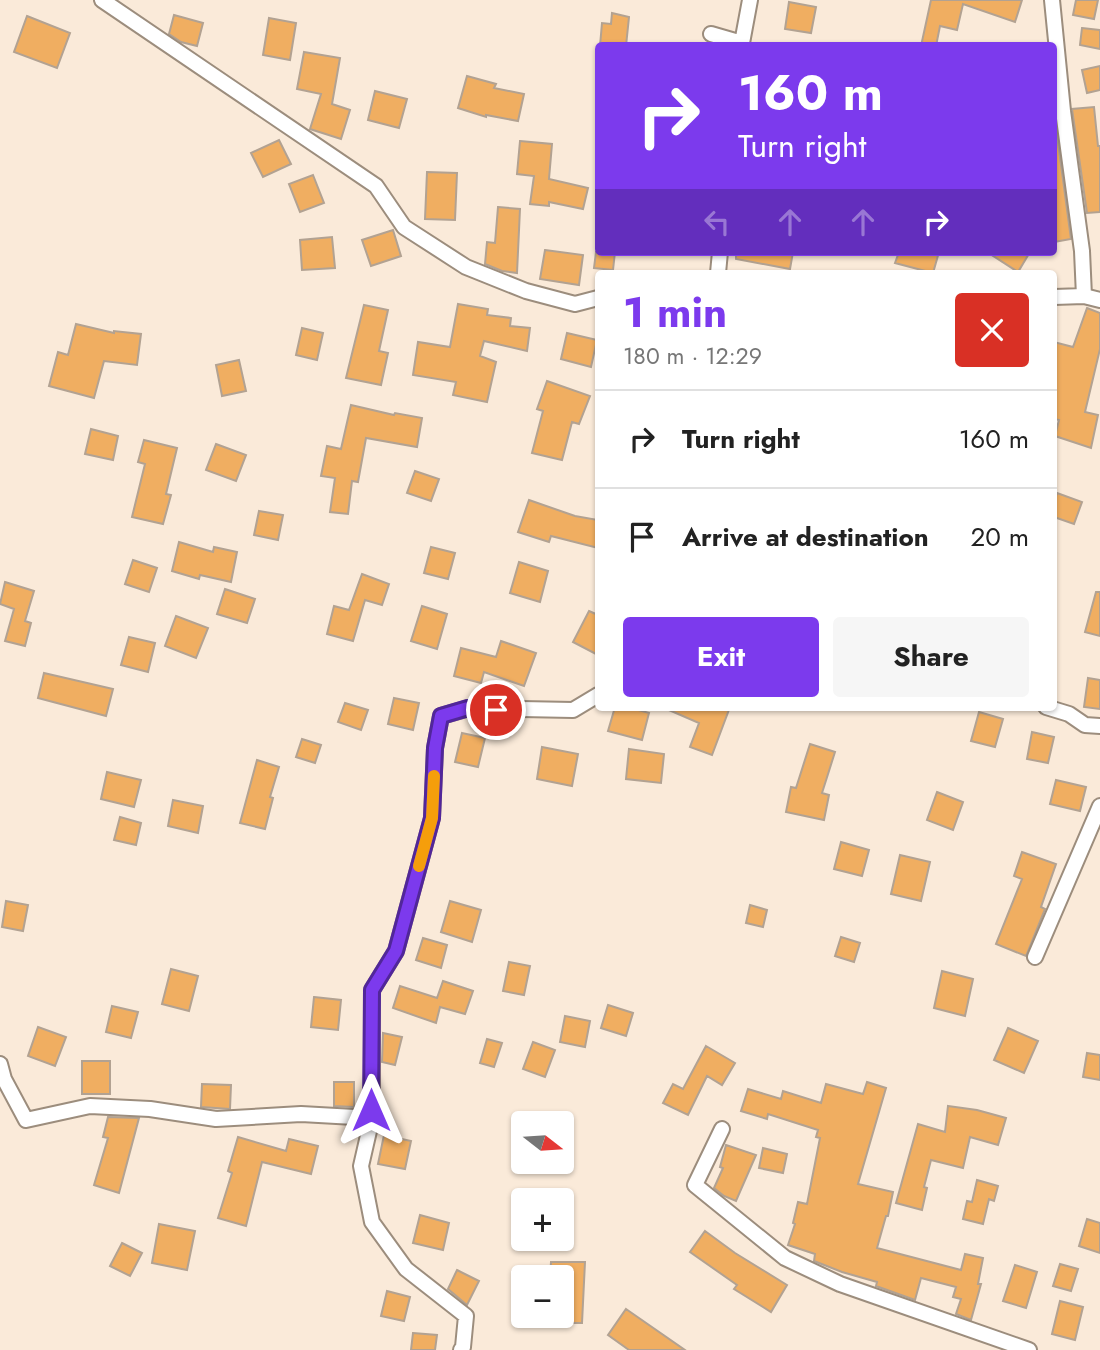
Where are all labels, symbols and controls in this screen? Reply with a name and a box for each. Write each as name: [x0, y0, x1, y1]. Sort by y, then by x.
text: 160 m: [738, 58, 883, 128]
icon: right: [623, 70, 714, 161]
text: Turn right: [738, 123, 867, 169]
icon: left: [698, 203, 736, 241]
icon: ahead: [771, 203, 809, 241]
icon: ahead: [844, 203, 882, 241]
icon: right: [917, 203, 955, 241]
text: 1 min: [623, 282, 727, 343]
button: close: [955, 293, 1029, 367]
text: 180 m · 12:29: [623, 339, 762, 373]
icon: right: [623, 420, 661, 458]
text: Turn right: [682, 420, 800, 458]
text: 160 m: [959, 420, 1029, 458]
icon: arrive: [623, 518, 661, 556]
text: Arrive at destination: [682, 518, 929, 556]
text: 20 m: [971, 518, 1029, 556]
button: Exit: [623, 617, 819, 697]
button: Share: [833, 617, 1029, 697]
pin: [466, 680, 526, 740]
icon: arrive: [477, 691, 515, 729]
position arrow: [334, 1073, 408, 1147]
north arrow: [511, 1111, 574, 1174]
map controls: [511, 1111, 574, 1328]
button: +: [511, 1188, 574, 1251]
button: −: [511, 1265, 574, 1328]

